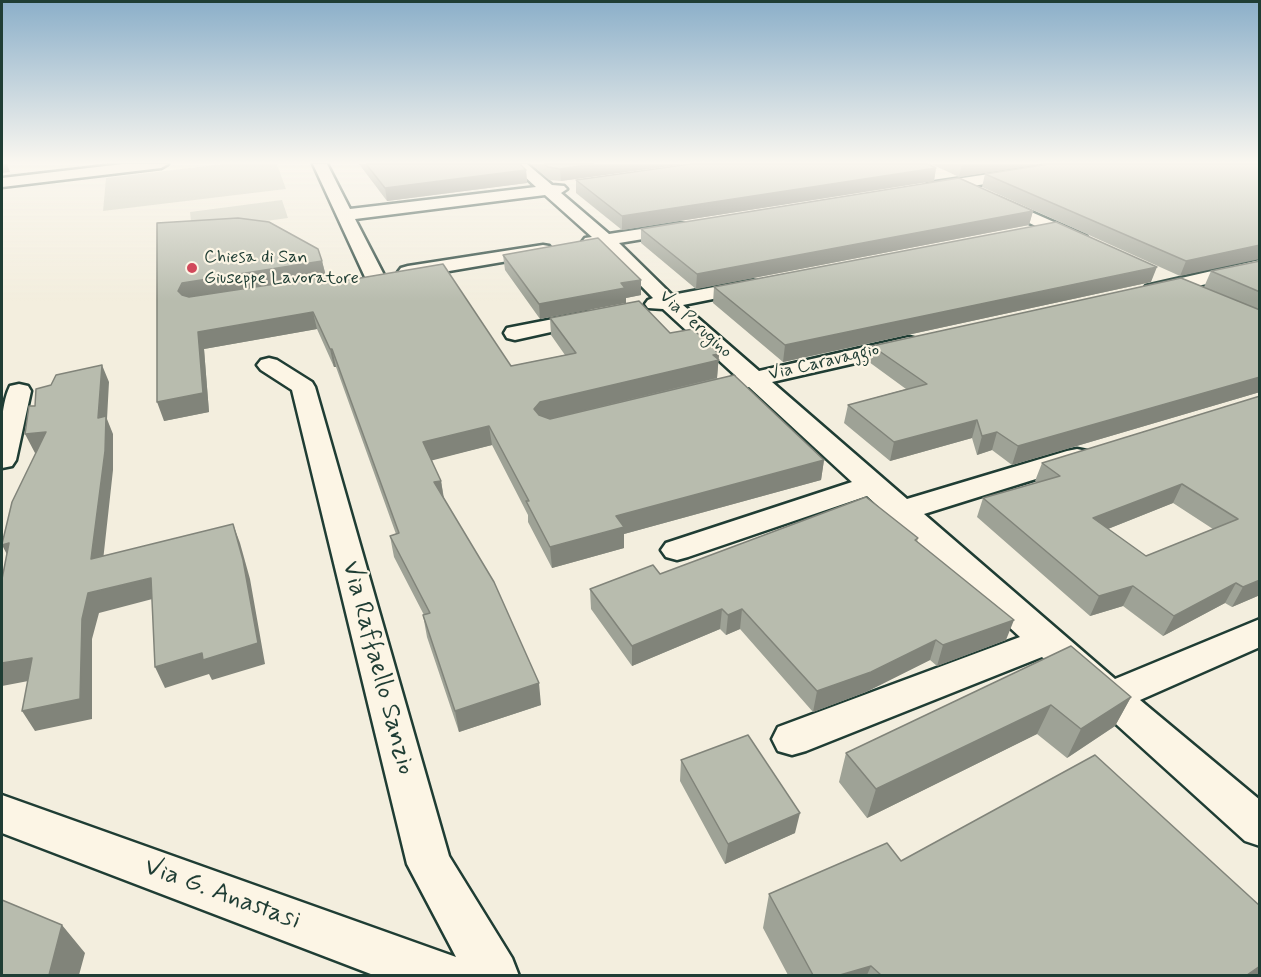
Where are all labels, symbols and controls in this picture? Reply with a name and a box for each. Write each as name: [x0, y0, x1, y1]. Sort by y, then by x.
place label: Chiesa di San Giuseppe Lavoratore: [204, 247, 359, 290]
marker: Chiesa di San Giuseppe Lavoratore: [185, 261, 199, 275]
street label: Via Perugino: [654, 287, 736, 363]
street label: Via Caravaggio: [766, 340, 882, 386]
street label: Via Raffaello Sanzio: [333, 558, 421, 778]
street label: Via G. Anastasi: [140, 852, 304, 938]

